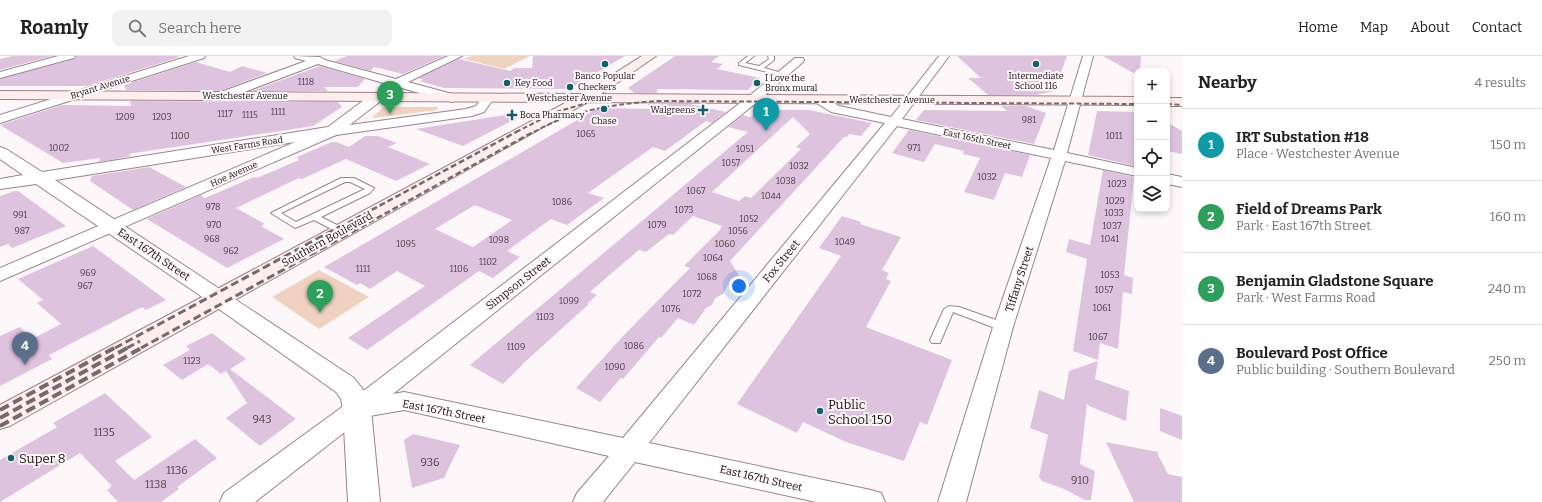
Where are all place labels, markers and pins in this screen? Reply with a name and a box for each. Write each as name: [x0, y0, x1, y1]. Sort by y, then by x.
marker: Banco Popular: [600, 59, 610, 69]
marker: Intermediate School 116: [1031, 59, 1041, 69]
place label: Banco Popular: [575, 71, 635, 81]
place label: Intermediate School 116: [1008, 71, 1064, 91]
place label: I Love the Bronx mural: [765, 73, 818, 93]
marker: Key Food: [502, 78, 512, 88]
place label: Key Food: [515, 78, 553, 88]
marker: I Love the Bronx mural: [752, 78, 762, 88]
pin: 3: [377, 81, 403, 114]
marker: Checkers: [565, 82, 575, 92]
place label: Checkers: [578, 82, 616, 92]
pin: 1: [753, 98, 779, 131]
marker: Chase: [599, 104, 609, 114]
place label: Walgreens: [651, 105, 695, 115]
marker: Walgreens: [698, 105, 708, 115]
marker: Boca Pharmacy: [507, 110, 517, 120]
place label: Boca Pharmacy: [520, 110, 585, 120]
place label: Chase: [591, 116, 617, 126]
pin: 2: [307, 280, 333, 313]
pin: 4: [12, 332, 38, 365]
place label: Public School 150: [828, 397, 892, 427]
marker: Public School 150: [815, 406, 825, 416]
place label: Super 8: [19, 451, 66, 466]
marker: Super 8: [6, 453, 16, 463]

